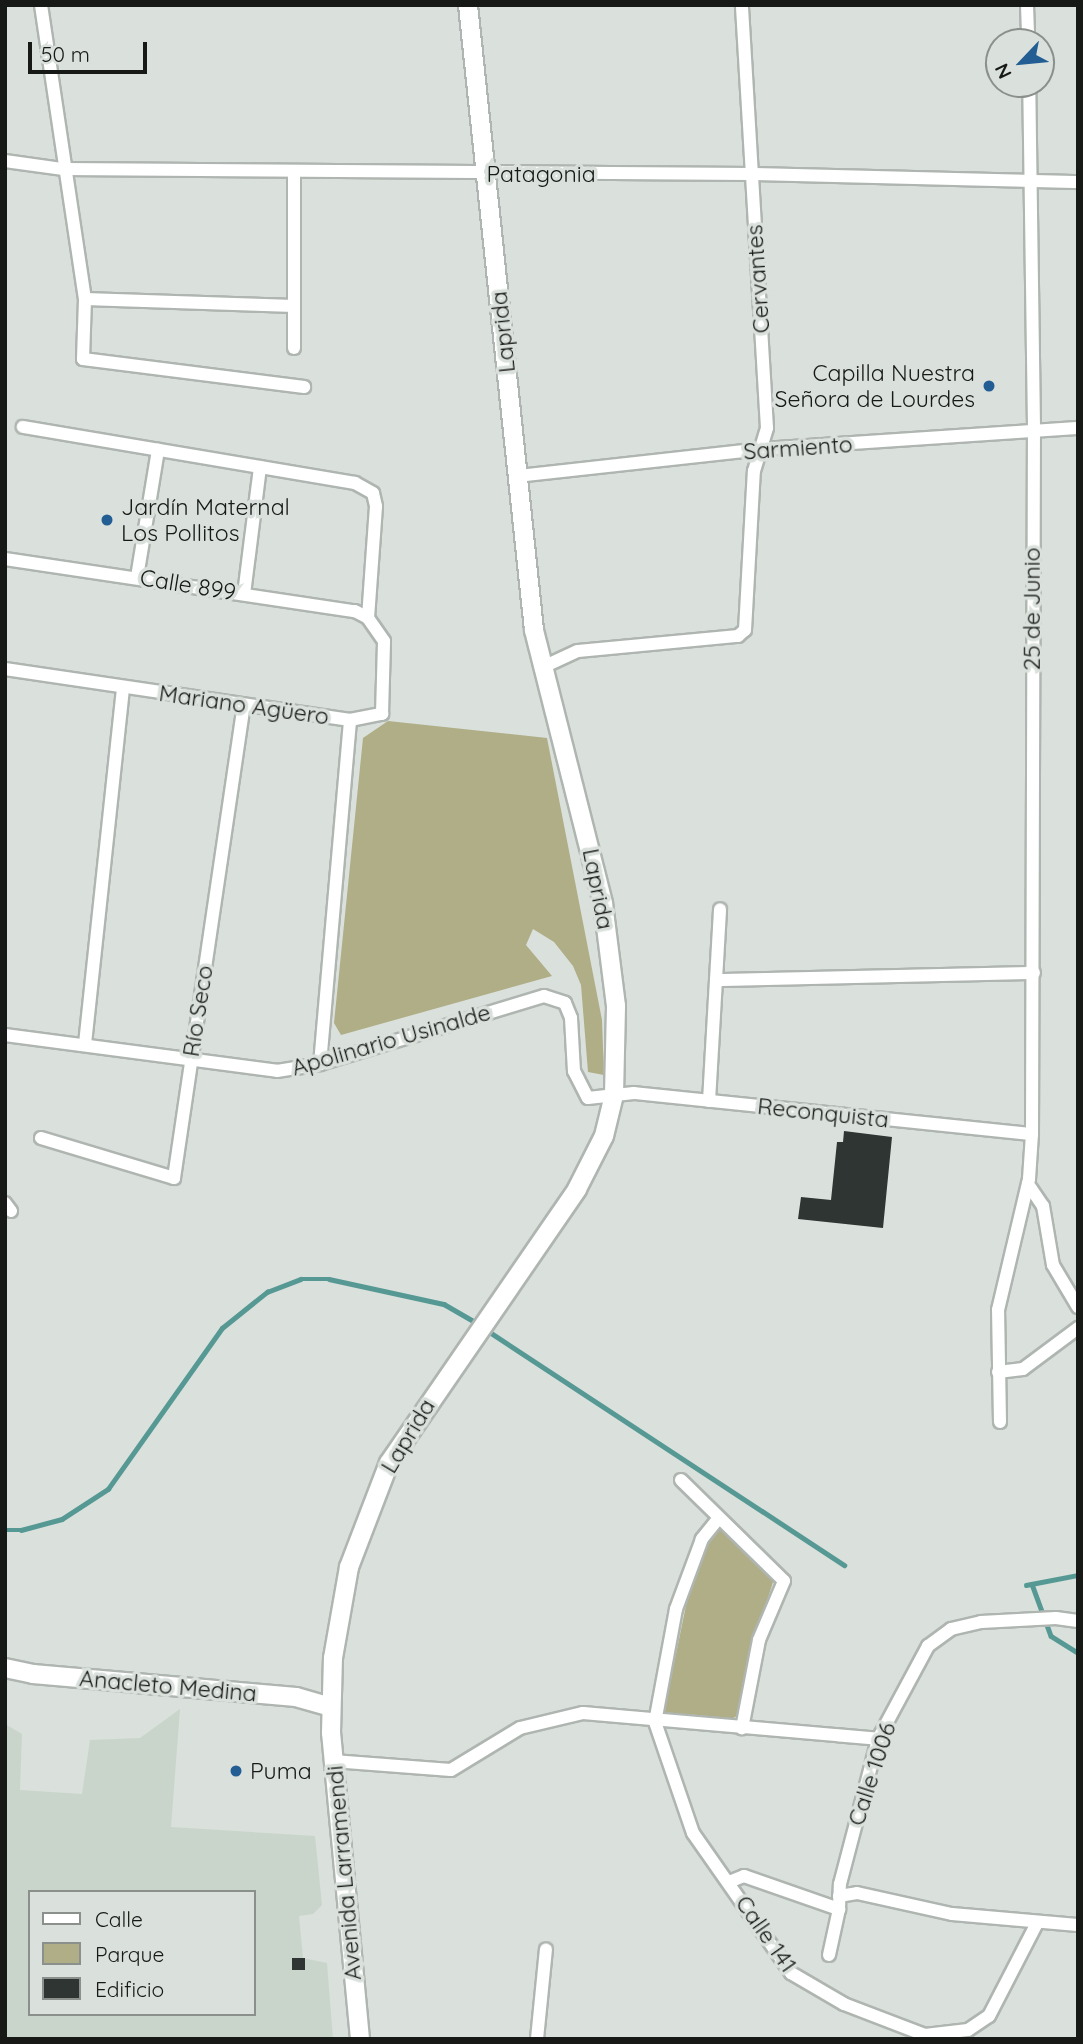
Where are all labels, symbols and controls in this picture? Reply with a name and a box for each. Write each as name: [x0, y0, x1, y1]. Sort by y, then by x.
scale bar: [32, 28, 150, 72]
north arrow: [985, 28, 1055, 98]
text: 50 m: [41, 41, 90, 67]
text: N: [989, 60, 1017, 83]
street label: Patagonia: [486, 160, 596, 188]
street label: Cervantes: [740, 224, 776, 334]
street label: Laprida: [485, 290, 521, 374]
place label: Capilla Nuestra Señora de Lourdes: [775, 359, 975, 413]
marker: Capilla Nuestra Señora de Lourdes: [981, 378, 997, 394]
street label: Sarmiento: [742, 430, 854, 466]
place label: Jardín Maternal Los Pollitos: [121, 493, 290, 547]
marker: Jardín Maternal Los Pollitos: [99, 512, 115, 528]
street label: 25 de Junio: [1018, 547, 1046, 671]
street label: Calle 899: [138, 564, 238, 606]
street label: Mariano Agüero: [157, 679, 331, 731]
street label: Laprida: [577, 846, 619, 932]
street label: Río Seco: [177, 963, 219, 1059]
street label: Apolinario Usinalde: [288, 998, 494, 1082]
street label: Reconquista: [756, 1092, 890, 1134]
street label: Laprida: [375, 1394, 441, 1478]
street label: Anacleto Medina: [78, 1664, 258, 1708]
street label: Calle 1006: [842, 1719, 902, 1829]
place label: Puma: [250, 1757, 312, 1785]
marker: Puma: [228, 1763, 244, 1779]
street label: Avenida Larramendi: [321, 1765, 367, 1981]
legend: [28, 1890, 256, 2016]
street label: Calle 141: [730, 1890, 802, 1978]
text: Calle: [95, 1906, 143, 1932]
text: Parque: [95, 1941, 164, 1967]
text: Edificio: [95, 1976, 164, 2002]

